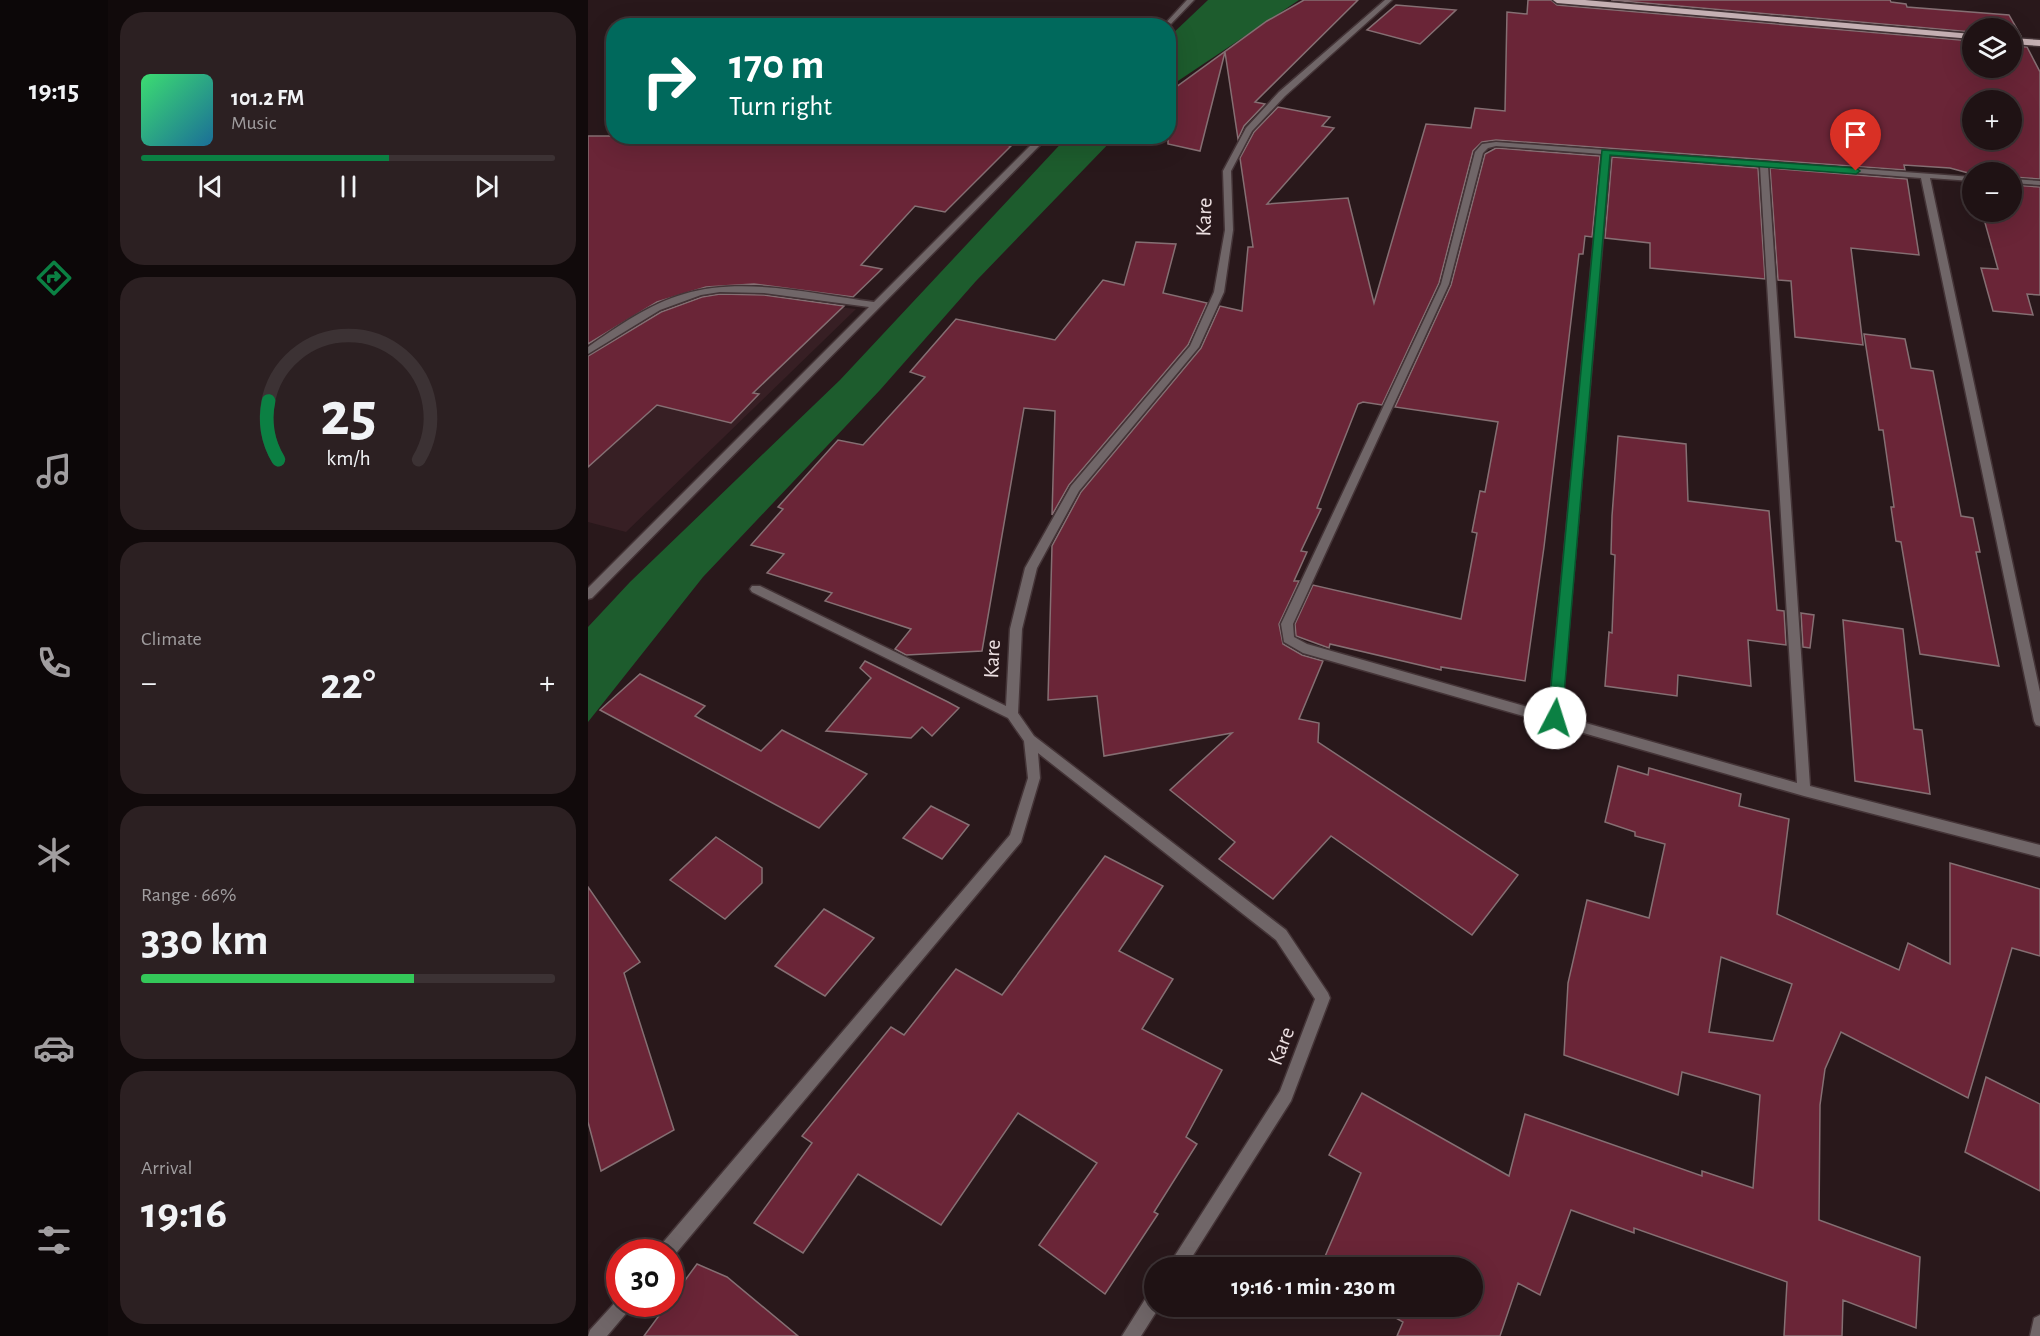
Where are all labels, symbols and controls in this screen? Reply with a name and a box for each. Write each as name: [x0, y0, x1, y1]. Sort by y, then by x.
map controls: [1962, 18, 2022, 222]
button: layers: [1962, 18, 2022, 78]
icon: right: [630, 42, 708, 120]
text: 170 m: [729, 44, 824, 86]
text: 19:15: [29, 77, 79, 104]
text: 101.2 FM: [231, 87, 304, 109]
button: +: [1962, 90, 2022, 150]
text: Turn right: [729, 93, 832, 120]
pin: [1830, 109, 1881, 171]
text: Music: [231, 113, 277, 133]
icon: arrive: [1839, 118, 1872, 151]
button: −: [1962, 162, 2022, 222]
icon: previous: [194, 170, 227, 203]
icon: pause: [332, 170, 365, 203]
icon: next: [470, 170, 503, 203]
street label: Kare: [1192, 197, 1216, 237]
icon: directions: [33, 257, 75, 299]
text: 25: [320, 384, 376, 446]
text: km/h: [326, 449, 370, 470]
icon: music: [33, 450, 75, 492]
text: Climate: [141, 629, 202, 649]
street label: Kare: [980, 639, 1004, 679]
icon: phone: [33, 642, 75, 684]
text: 22°: [320, 662, 376, 707]
text: −: [141, 667, 157, 700]
text: +: [539, 667, 555, 700]
position arrow: [1523, 686, 1587, 750]
icon: climate: [33, 834, 75, 876]
text: Range · 66%: [141, 885, 236, 905]
text: 330 km: [141, 918, 269, 963]
street label: Kare: [1264, 1024, 1298, 1068]
icon: car: [33, 1027, 75, 1069]
text: Arrival: [141, 1158, 192, 1178]
text: 19:16: [141, 1191, 227, 1236]
icon: filters: [33, 1219, 75, 1261]
speed limit sign: 30: [606, 1239, 684, 1317]
text: 19:16 · 1 min · 230 m: [1231, 1276, 1396, 1298]

